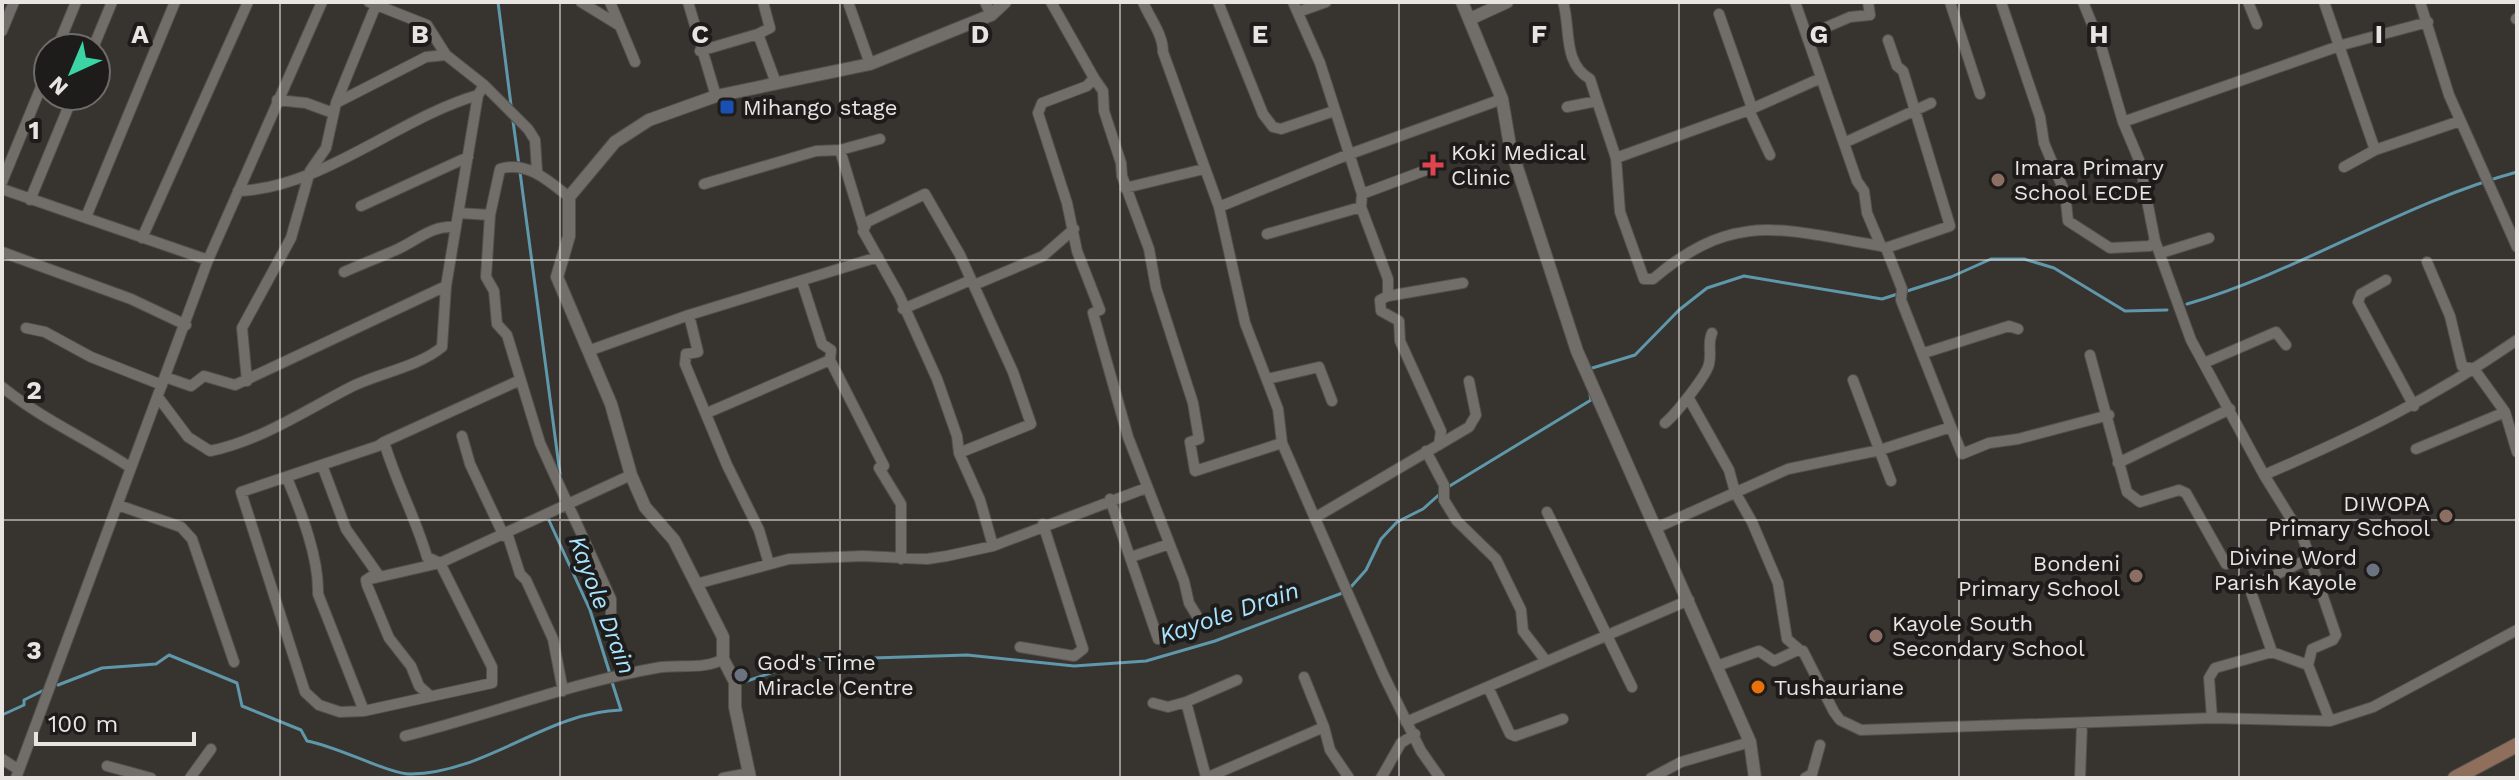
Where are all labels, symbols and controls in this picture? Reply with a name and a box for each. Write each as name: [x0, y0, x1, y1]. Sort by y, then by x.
text: A: [131, 19, 149, 49]
text: B: [411, 19, 429, 49]
text: C: [691, 19, 709, 49]
text: D: [971, 19, 989, 49]
text: E: [1252, 19, 1268, 49]
text: F: [1531, 19, 1547, 49]
text: G: [1810, 19, 1828, 49]
text: H: [2089, 19, 2109, 49]
text: I: [2375, 19, 2383, 49]
north arrow: [32, 32, 112, 112]
text: N: [44, 71, 73, 101]
place label: Mihango stage: [743, 95, 897, 120]
marker: Mihango stage: [718, 98, 736, 116]
text: 1: [28, 115, 40, 145]
place label: Koki Medical Clinic: [1451, 140, 1586, 190]
marker: Koki Medical Clinic: [1422, 154, 1444, 176]
place label: Imara Primary School ECDE: [2014, 155, 2165, 205]
marker: Imara Primary School ECDE: [1989, 171, 2007, 189]
text: 2: [26, 375, 42, 405]
place label: DIWOPA Primary School: [2268, 491, 2430, 541]
marker: DIWOPA Primary School: [2437, 507, 2455, 525]
water label: Kayole Drain: [563, 532, 641, 678]
place label: Divine Word Parish Kayole: [2214, 545, 2357, 595]
place label: Bondeni Primary School: [1958, 551, 2120, 601]
marker: Divine Word Parish Kayole: [2364, 561, 2382, 579]
marker: Bondeni Primary School: [2127, 567, 2145, 585]
water label: Kayole Drain: [1155, 576, 1303, 650]
place label: Kayole South Secondary School: [1892, 611, 2085, 661]
marker: Kayole South Secondary School: [1867, 627, 1885, 645]
text: 3: [26, 635, 42, 665]
place label: God's Time Miracle Centre: [757, 650, 914, 700]
marker: God's Time Miracle Centre: [732, 666, 750, 684]
place label: Tushauriane: [1774, 675, 1904, 700]
marker: Tushauriane: [1749, 678, 1767, 696]
scale bar: [36, 696, 194, 746]
text: 100 m: [48, 710, 118, 738]

